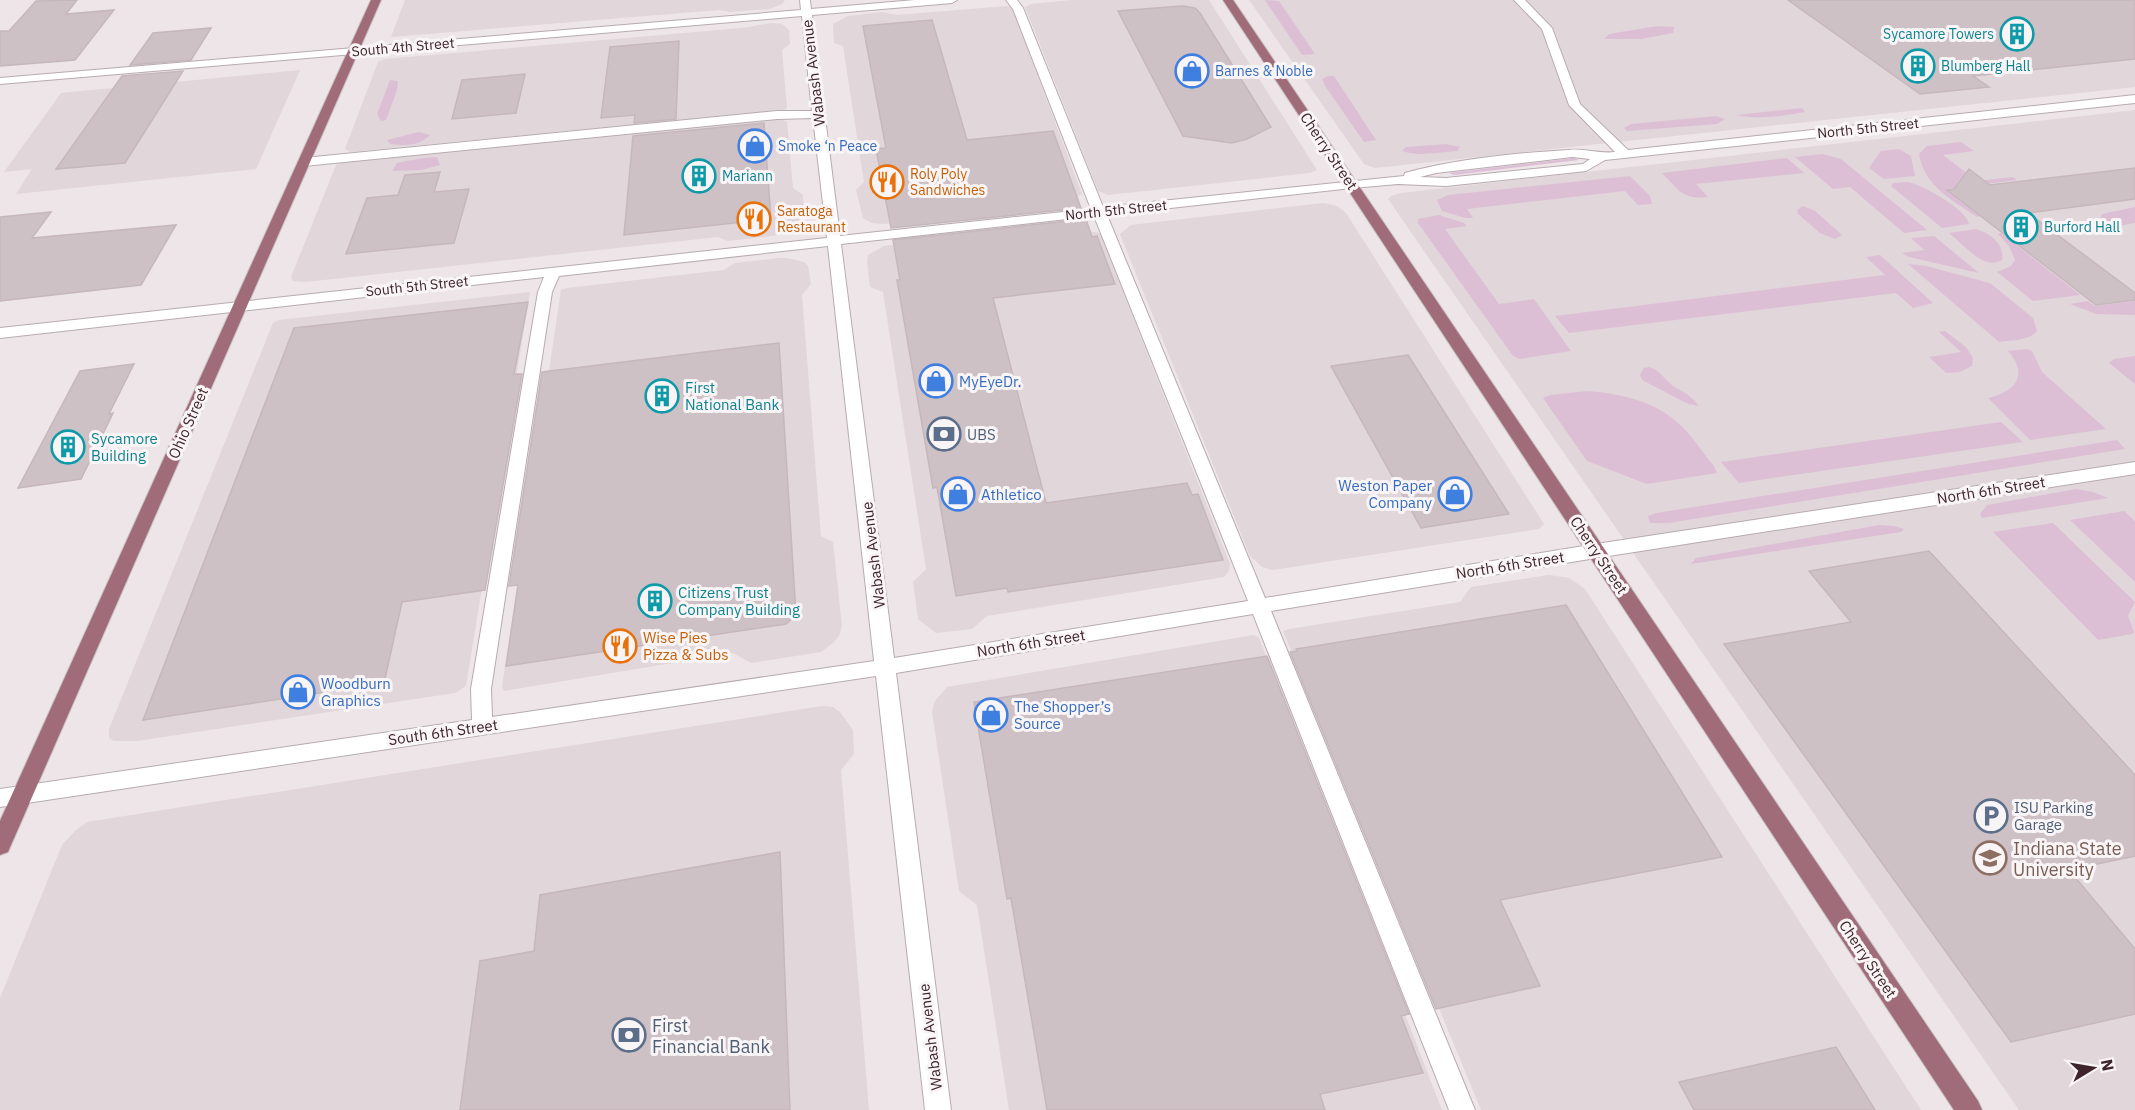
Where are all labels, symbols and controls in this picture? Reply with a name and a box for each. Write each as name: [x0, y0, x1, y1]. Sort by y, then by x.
building icon: Sycamore Towers: [1999, 16, 2035, 52]
street label: Wabash Avenue: [797, 19, 829, 127]
place label: Sycamore Towers: [1883, 25, 1994, 43]
street label: South 4th Street: [351, 34, 455, 60]
building icon: Blumberg Hall: [1900, 48, 1936, 84]
shop icon: Barnes & Noble: [1174, 53, 1210, 89]
place label: Blumberg Hall: [1941, 57, 2031, 75]
place label: Barnes & Noble: [1215, 62, 1313, 80]
street label: Cherry Street: [1296, 109, 1362, 193]
street label: North 5th Street: [1816, 114, 1920, 142]
shop icon: Smoke ‘n Peace: [737, 128, 773, 164]
place label: Smoke ‘n Peace: [778, 137, 877, 155]
building icon: Mariann: [681, 158, 717, 194]
restaurant icon: Roly Poly Sandwiches: [869, 164, 905, 200]
place label: Roly Poly Sandwiches: [910, 165, 986, 199]
place label: Mariann: [722, 167, 773, 185]
street label: North 5th Street: [1064, 196, 1168, 224]
restaurant icon: Saratoga Restaurant: [736, 201, 772, 237]
place label: Saratoga Restaurant: [777, 202, 846, 236]
building icon: Burford Hall: [2003, 209, 2039, 245]
place label: Burford Hall: [2044, 218, 2120, 236]
street label: South 5th Street: [365, 272, 469, 300]
shop icon: MyEyeDr.: [918, 363, 954, 399]
place label: MyEyeDr.: [959, 372, 1022, 391]
building icon: First National Bank: [644, 378, 680, 414]
place label: First National Bank: [685, 378, 780, 414]
street label: Ohio Street: [164, 384, 212, 462]
bank icon: UBS: [926, 416, 962, 452]
place label: UBS: [967, 425, 996, 444]
building icon: Sycamore Building: [50, 429, 86, 465]
place label: Sycamore Building: [91, 429, 158, 465]
street label: North 6th Street: [1935, 472, 2047, 508]
shop icon: Athletico: [940, 476, 976, 512]
place label: Weston Paper Company: [1338, 476, 1433, 512]
shop icon: Weston Paper Company: [1437, 476, 1473, 512]
place label: Athletico: [981, 485, 1042, 504]
street label: Wabash Avenue: [857, 501, 889, 609]
street label: Cherry Street: [1566, 513, 1632, 597]
street label: North 6th Street: [1454, 547, 1566, 583]
building icon: Citizens Trust Company Building: [637, 583, 673, 619]
place label: Citizens Trust Company Building: [678, 583, 800, 619]
street label: North 6th Street: [975, 625, 1087, 661]
restaurant icon: Wise Pies Pizza & Subs: [602, 628, 638, 664]
place label: Wise Pies Pizza & Subs: [643, 628, 729, 664]
shop icon: Woodburn Graphics: [280, 674, 316, 710]
place label: Woodburn Graphics: [321, 674, 391, 710]
shop icon: The Shopper’s Source: [973, 697, 1009, 733]
place label: The Shopper’s Source: [1014, 697, 1111, 733]
street label: South 6th Street: [387, 715, 499, 749]
parking icon: ISU Parking Garage: [1973, 798, 2009, 834]
place label: ISU Parking Garage: [2014, 798, 2093, 834]
place label: Indiana State University: [2013, 837, 2122, 881]
school or university icon: Indiana State University: [1972, 840, 2008, 876]
street label: Cherry Street: [1835, 917, 1901, 1001]
street label: Wabash Avenue: [914, 983, 946, 1091]
place label: First Financial Bank: [652, 1014, 771, 1058]
bank icon: First Financial Bank: [611, 1017, 647, 1053]
north arrow: [2063, 1038, 2123, 1098]
text: N: [2097, 1058, 2119, 1073]

